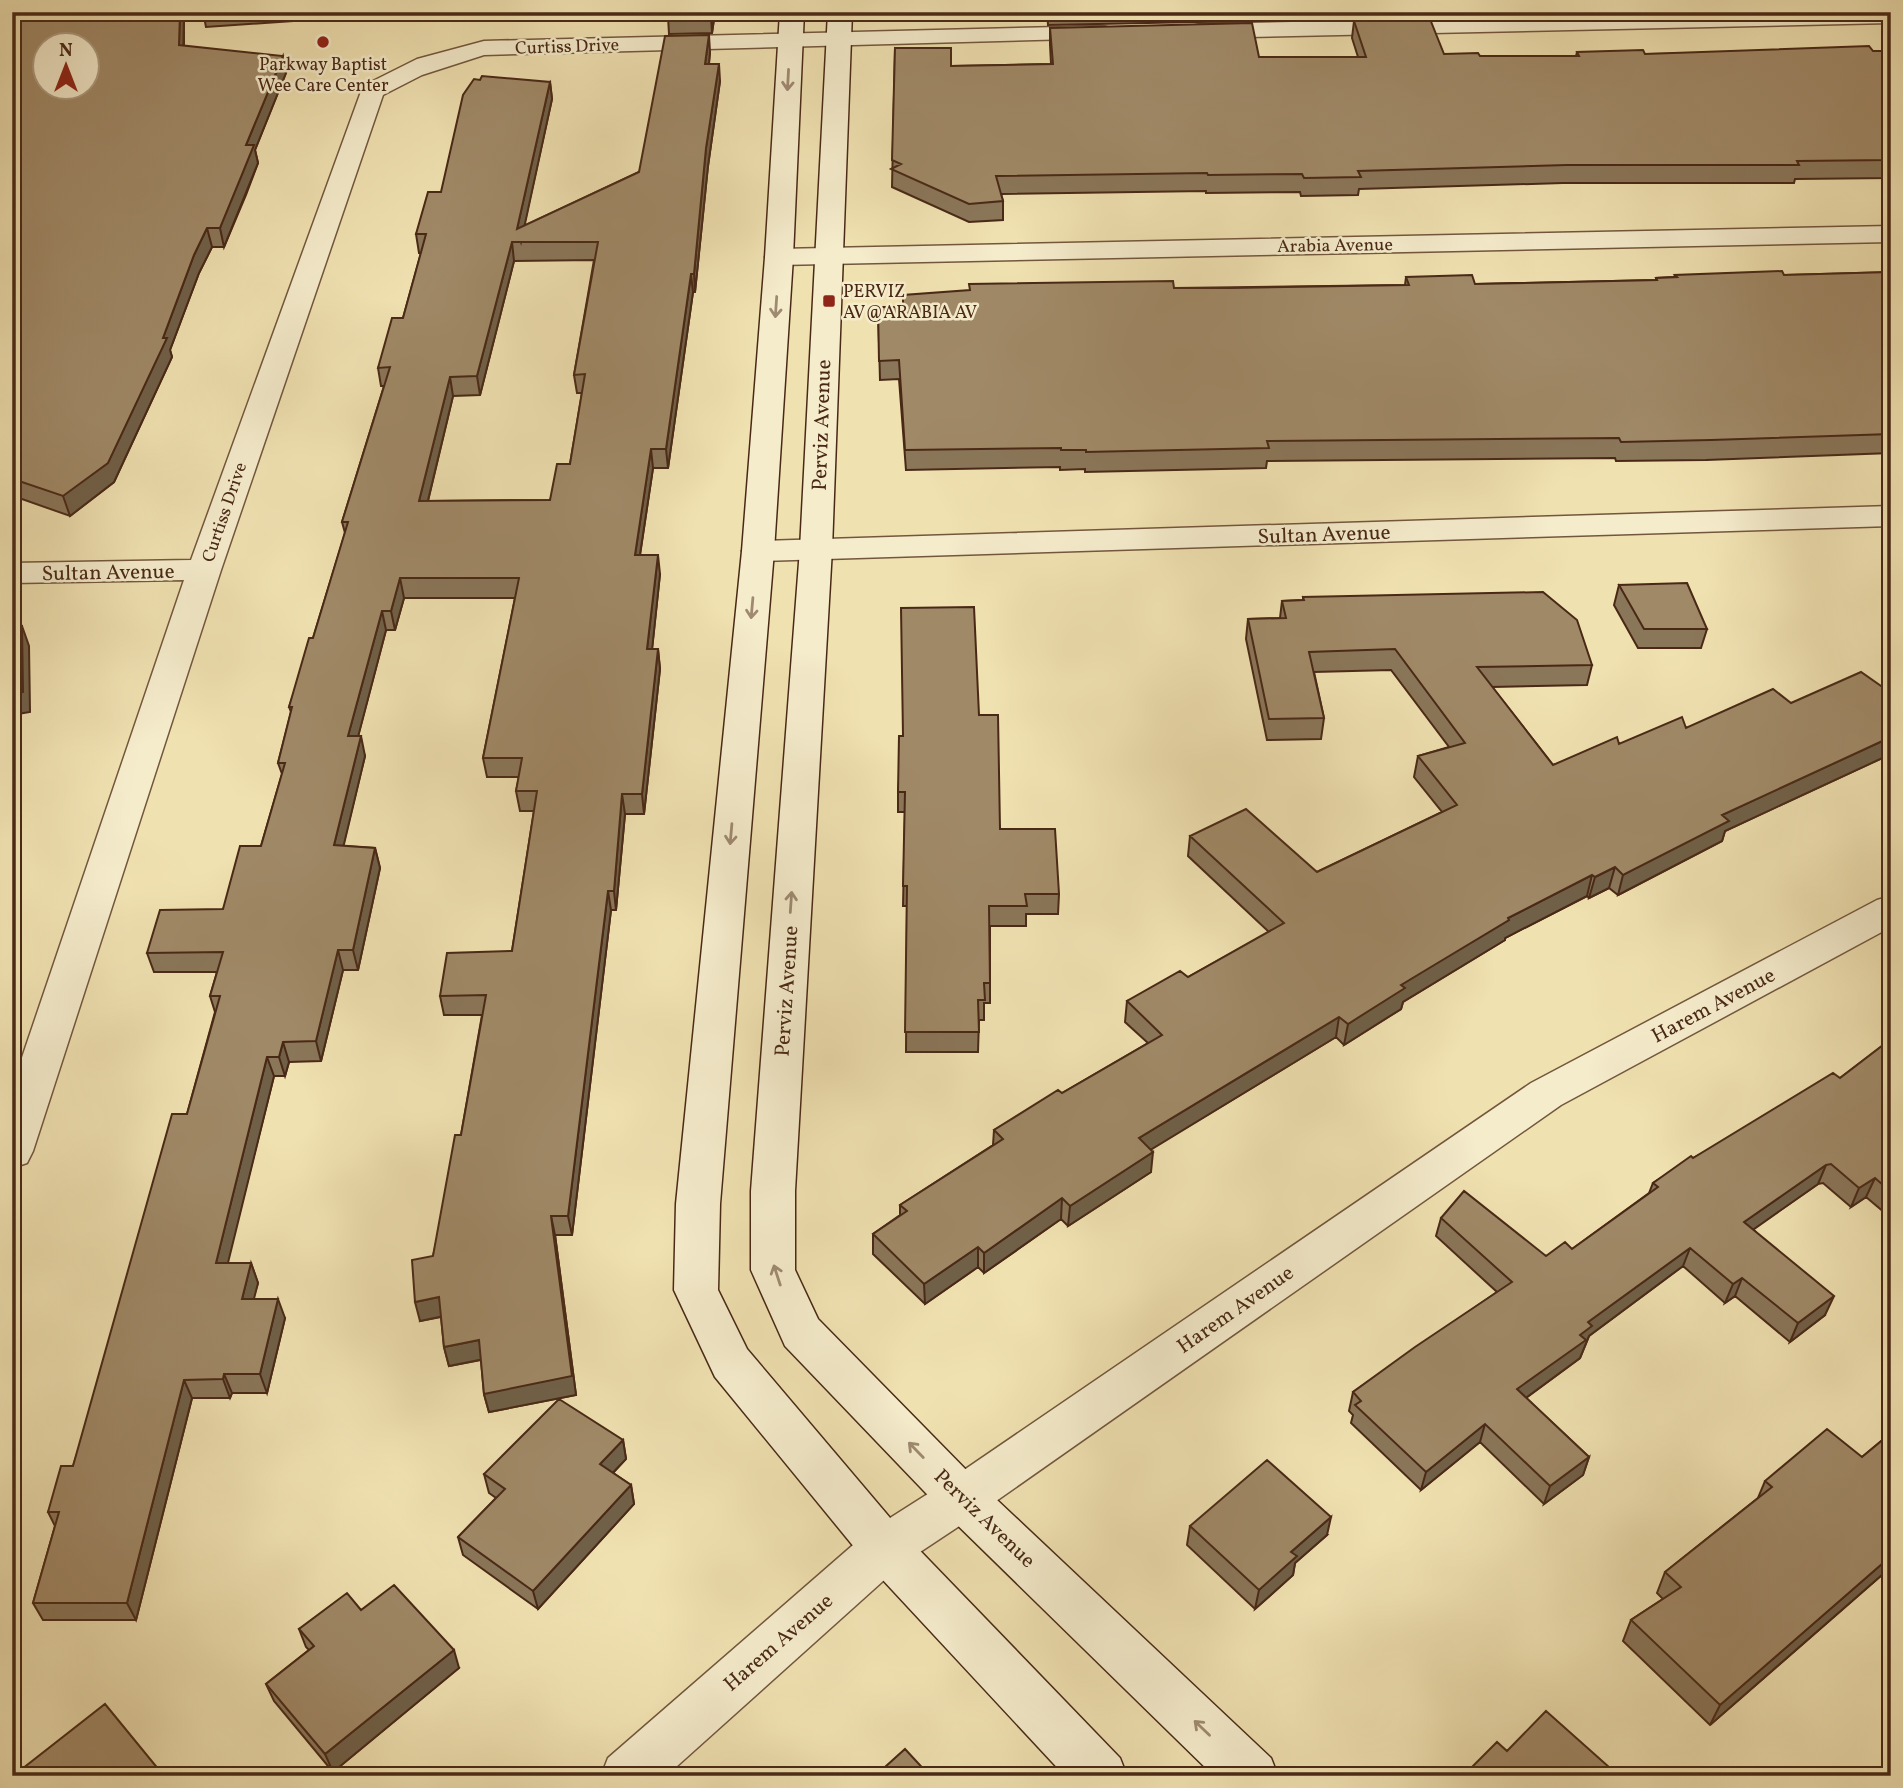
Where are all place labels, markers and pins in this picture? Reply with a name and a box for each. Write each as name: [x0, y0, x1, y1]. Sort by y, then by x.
marker: Parkway Baptist Wee Care Center: [315, 34, 331, 50]
place label: Parkway Baptist Wee Care Center: [258, 53, 389, 99]
place label: PERVIZ AV@ARABIA AV: [843, 280, 977, 326]
marker: PERVIZ AV@ARABIA AV: [821, 293, 837, 309]

